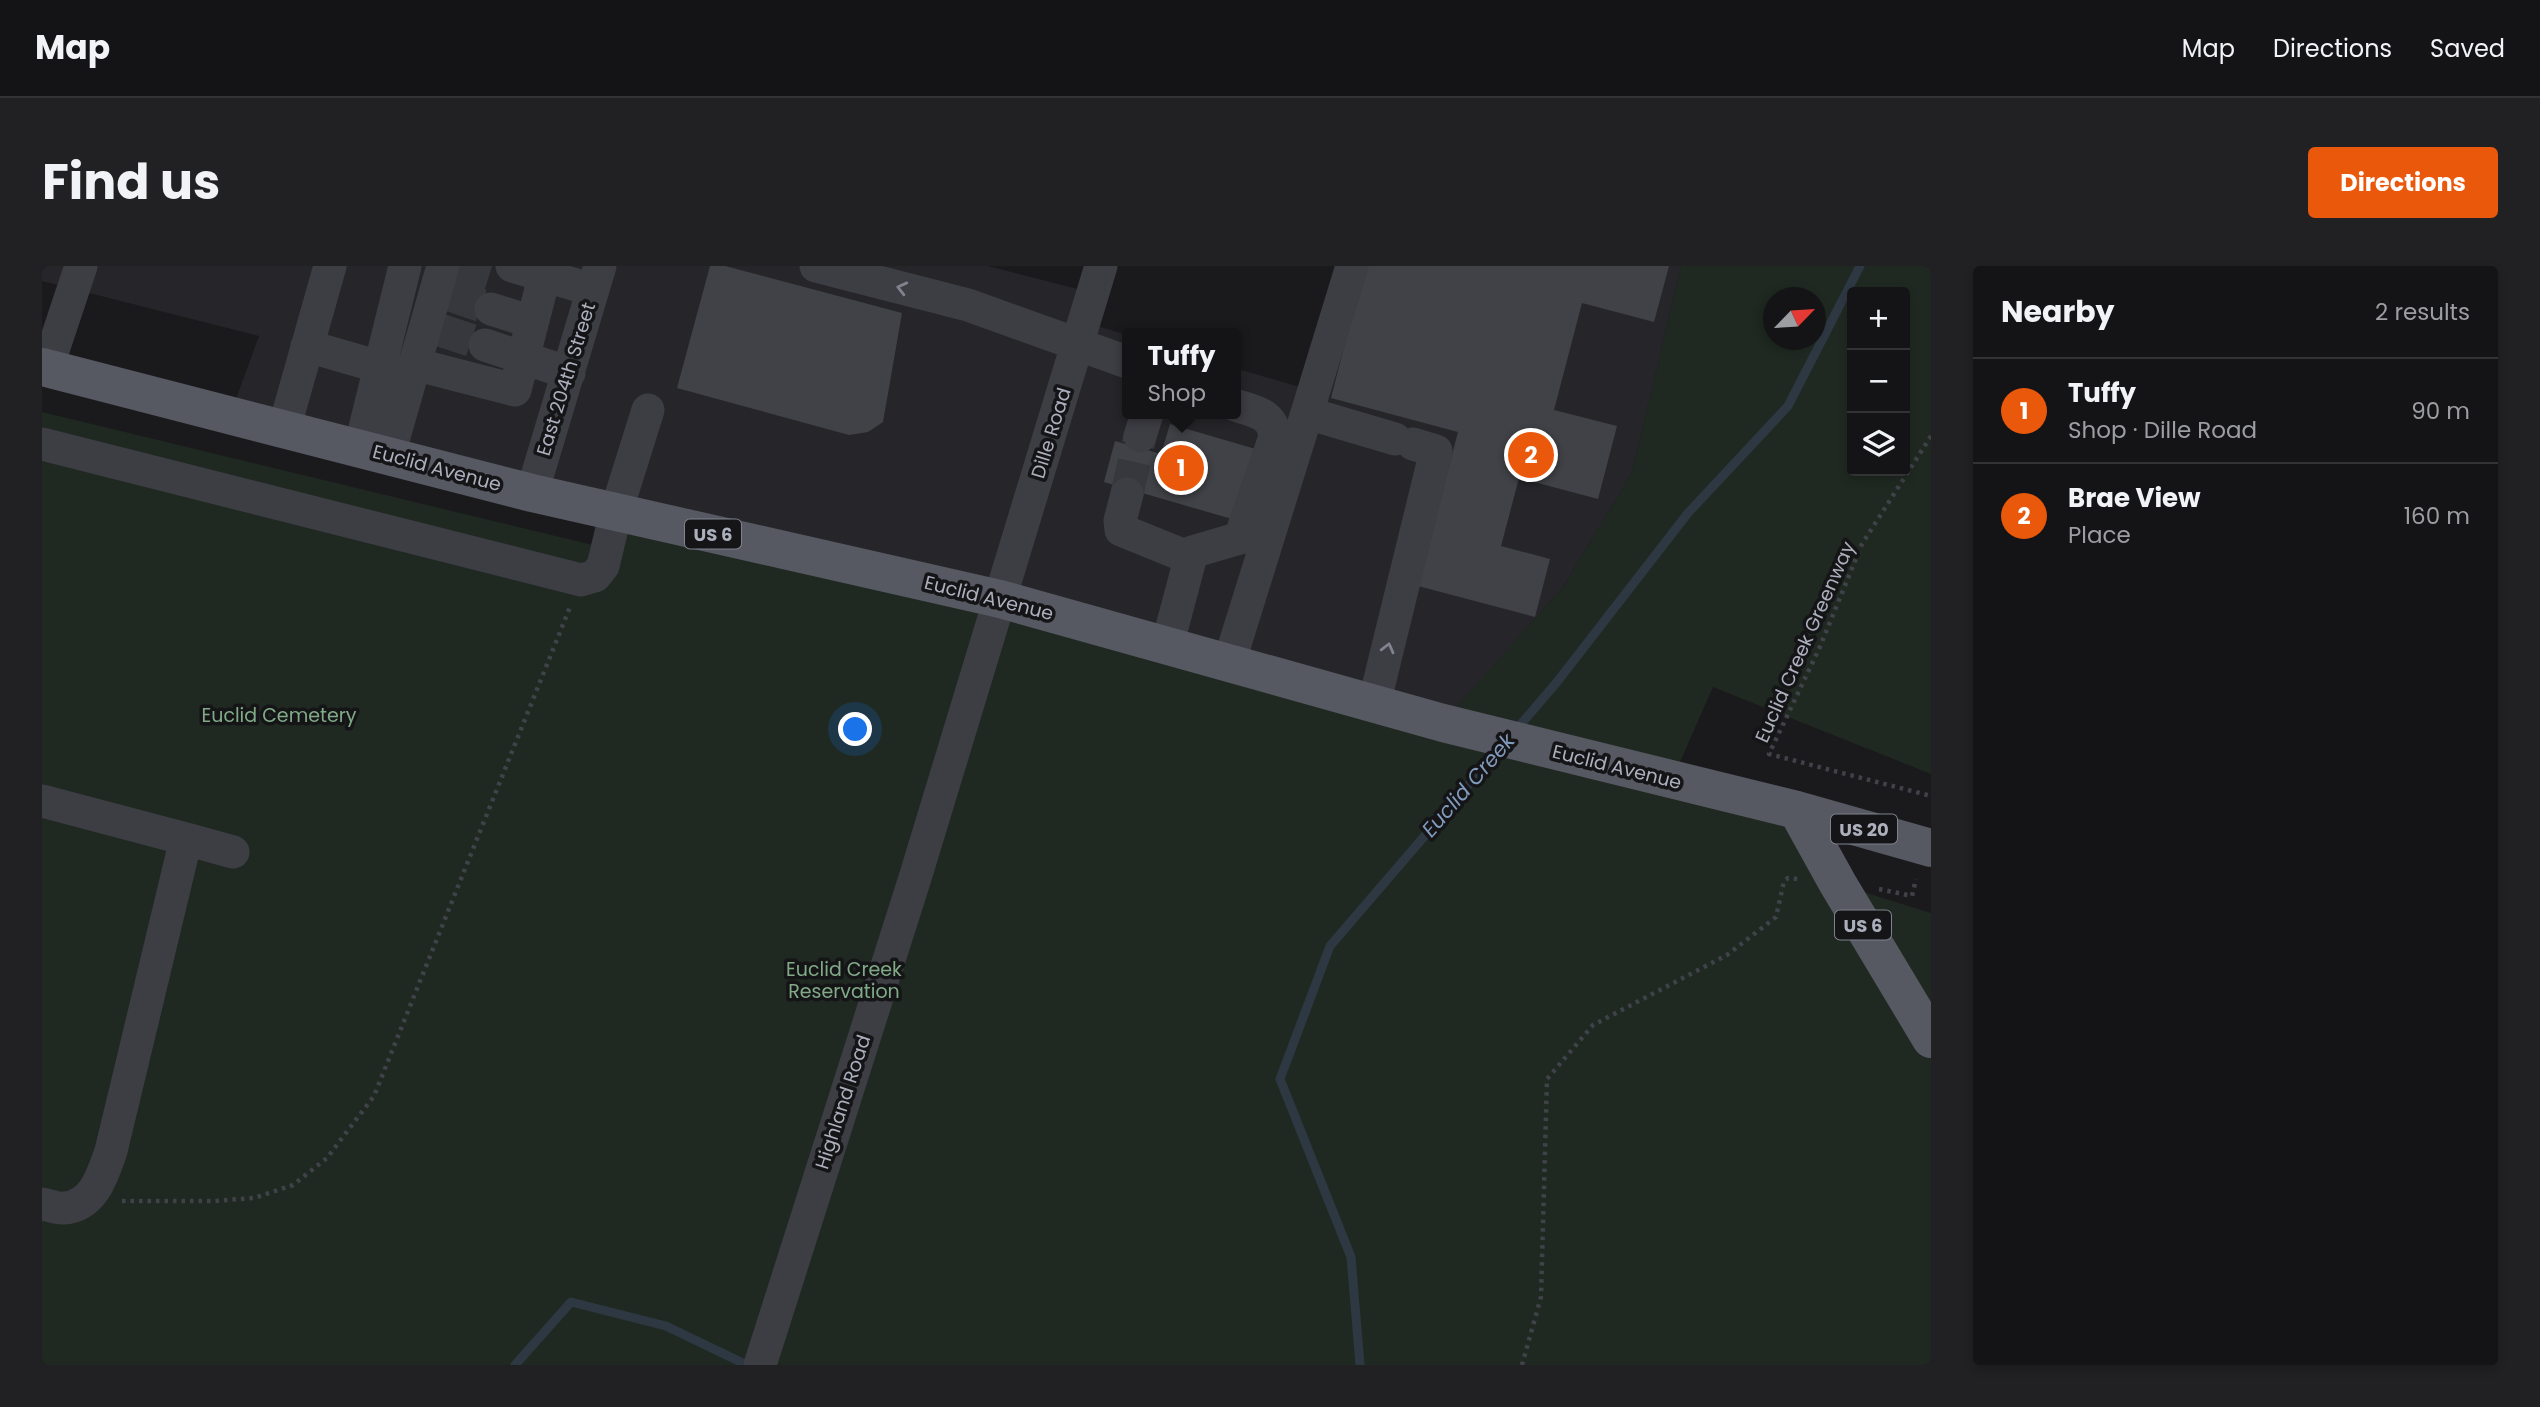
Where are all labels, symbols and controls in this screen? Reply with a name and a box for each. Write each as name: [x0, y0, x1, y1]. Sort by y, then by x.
text: Map: [35, 24, 110, 71]
text: Map: [2182, 32, 2235, 65]
text: Directions: [2273, 32, 2392, 65]
text: Saved: [2430, 32, 2505, 65]
button: Directions: [2308, 147, 2498, 218]
text: Find us: [42, 148, 220, 216]
one-way arrow: [896, 282, 908, 296]
north arrow: [1763, 287, 1826, 350]
map controls: [1847, 287, 1910, 476]
button: +: [1847, 287, 1910, 350]
text: Nearby: [2001, 290, 2115, 333]
text: 2 results: [2375, 296, 2470, 328]
street label: East 204th Street: [530, 299, 602, 459]
popup: [1122, 328, 1241, 419]
text: Tuffy: [1147, 338, 1216, 374]
button: −: [1847, 350, 1910, 413]
text: Tuffy: [2068, 375, 2136, 411]
text: Shop: [1147, 377, 1206, 409]
street label: Dille Road: [1024, 384, 1078, 482]
text: 1: [2020, 395, 2028, 427]
text: 90 m: [2411, 395, 2470, 427]
button: layers: [1847, 413, 1910, 476]
text: Shop · Dille Road: [2068, 414, 2257, 446]
pin: 2: [1508, 429, 1554, 481]
street label: Euclid Avenue: [370, 438, 504, 498]
pin: 1: [1158, 442, 1204, 494]
text: Brae View: [2068, 480, 2201, 516]
text: 2: [2017, 500, 2031, 532]
text: 160 m: [2404, 500, 2470, 532]
text: Place: [2068, 519, 2131, 551]
road number: US 6: [685, 520, 741, 548]
street label: Euclid Creek Greenway: [1748, 537, 1862, 747]
street label: Euclid Avenue: [922, 569, 1056, 627]
one-way arrow: [1380, 642, 1394, 654]
park label: Euclid Cemetery: [202, 702, 357, 729]
your location: [838, 712, 872, 746]
water label: Euclid Creek: [1415, 726, 1522, 843]
street label: Euclid Avenue: [1550, 738, 1684, 796]
road number: US 20: [1831, 814, 1897, 844]
road number: US 6: [1835, 910, 1891, 940]
park label: Euclid Creek Reservation: [786, 956, 902, 1005]
street label: Highland Road: [809, 1031, 877, 1173]

